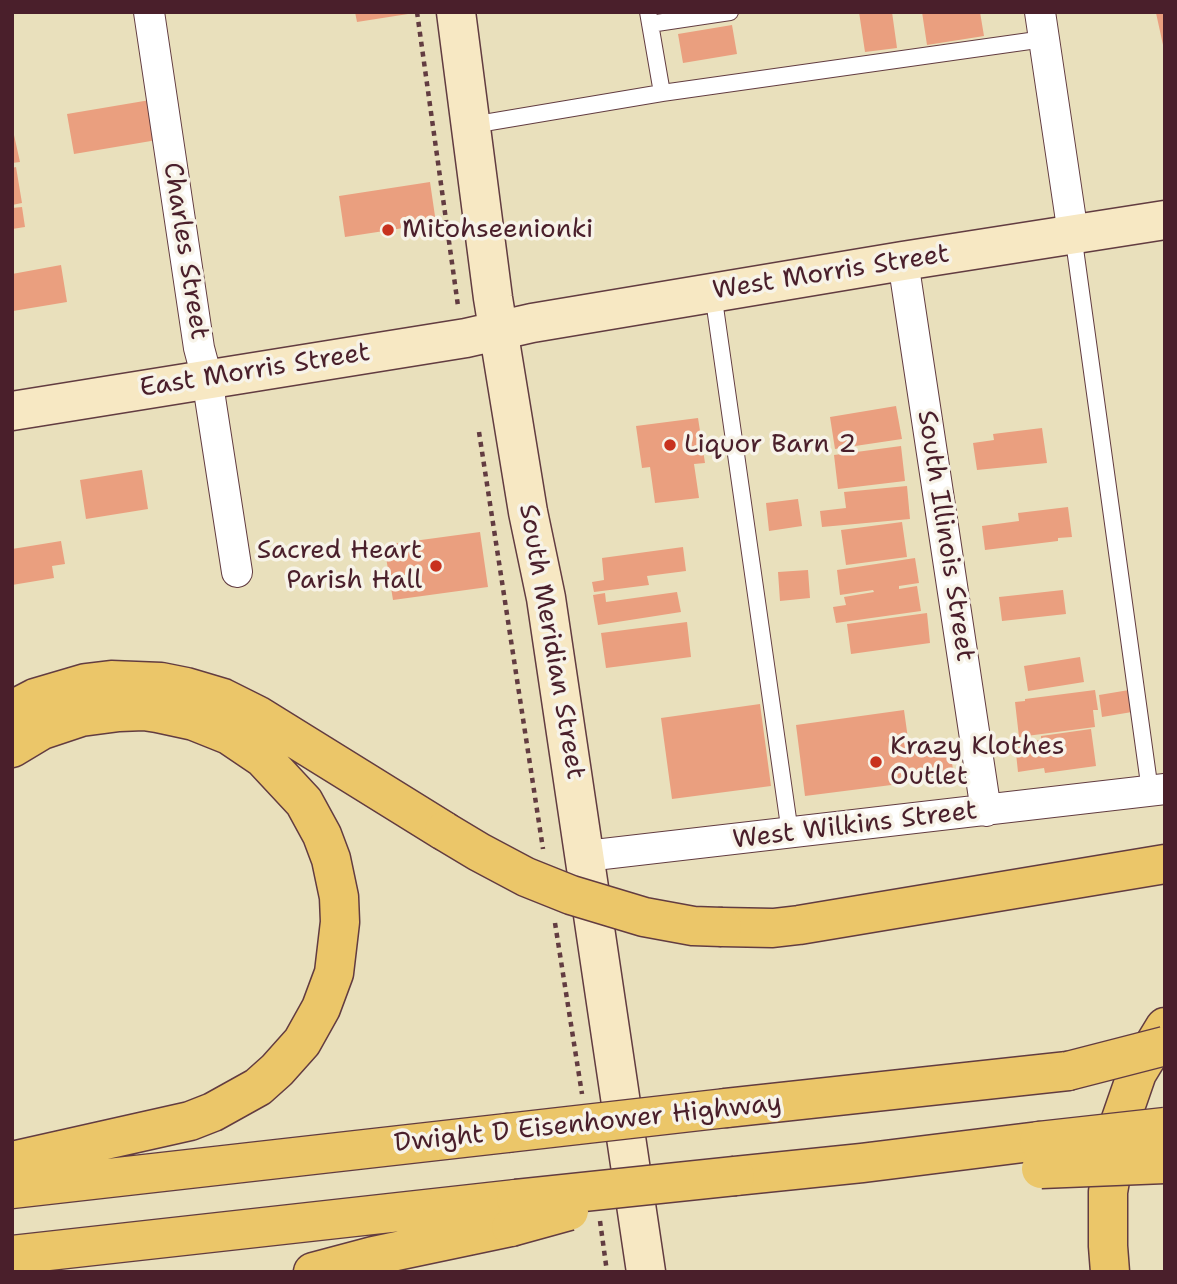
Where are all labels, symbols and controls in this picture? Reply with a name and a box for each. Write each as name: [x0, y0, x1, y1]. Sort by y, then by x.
street label: Charles Street: [156, 160, 214, 342]
place label: Mitohseenionki: [402, 214, 593, 246]
marker: Mitohseenionki: [380, 222, 396, 238]
street label: West Morris Street: [710, 239, 952, 307]
street label: East Morris Street: [138, 337, 372, 405]
street label: South Illinois Street: [910, 408, 980, 664]
place label: Liquor Barn 2: [684, 429, 856, 461]
marker: Liquor Barn 2: [662, 437, 678, 453]
street label: South Meridian Street: [511, 502, 591, 782]
place label: Sacred Heart Parish Hall: [257, 535, 422, 596]
marker: Sacred Heart Parish Hall: [428, 558, 444, 574]
place label: Krazy Klothes Outlet: [890, 731, 1065, 792]
marker: Krazy Klothes Outlet: [868, 754, 884, 770]
street label: West Wilkins Street: [731, 796, 979, 856]
street label: Dwight D Eisenhower Highway: [393, 1088, 783, 1160]

